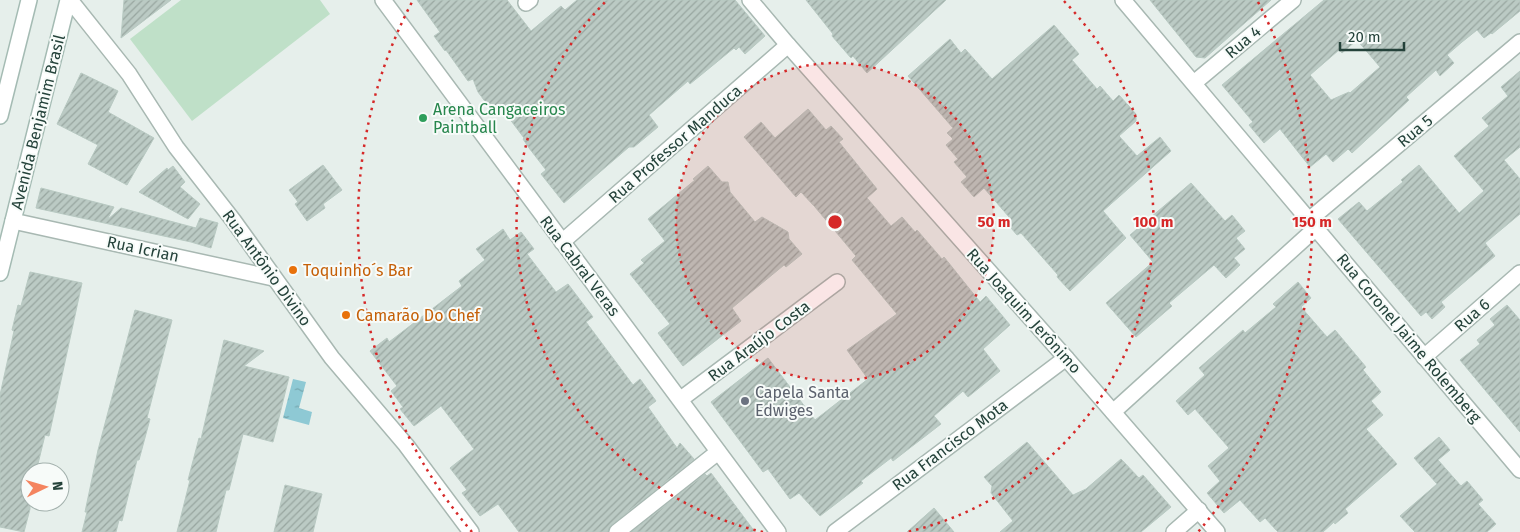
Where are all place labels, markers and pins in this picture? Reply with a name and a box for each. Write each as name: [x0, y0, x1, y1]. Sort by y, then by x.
place label: Arena Cangaceiros Paintball: [433, 100, 566, 137]
marker: Arena Cangaceiros Paintball: [417, 112, 429, 124]
centre of rings: [826, 213, 844, 231]
place label: Toquinho´s Bar: [303, 261, 413, 280]
marker: Toquinho´s Bar: [287, 264, 299, 276]
place label: Camarão Do Chef: [356, 306, 482, 325]
marker: Camarão Do Chef: [340, 309, 352, 321]
place label: Capela Santa Edwiges: [755, 383, 849, 420]
marker: Capela Santa Edwiges: [739, 395, 751, 407]

